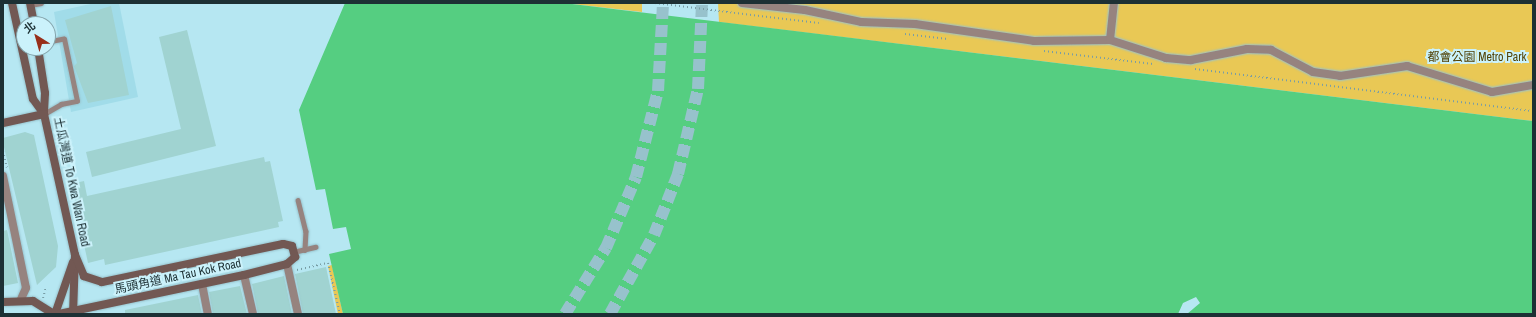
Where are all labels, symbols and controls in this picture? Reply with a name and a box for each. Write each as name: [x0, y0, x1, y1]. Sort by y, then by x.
north arrow: [16, 16, 56, 56]
text: 北: [21, 18, 38, 36]
park label: 都會公園 Metro Park: [1428, 51, 1526, 65]
street label: 土瓜灣道 To Kwa Wan Road: [50, 116, 92, 248]
street label: 馬頭角道 Ma Tau Kok Road: [113, 257, 243, 297]

